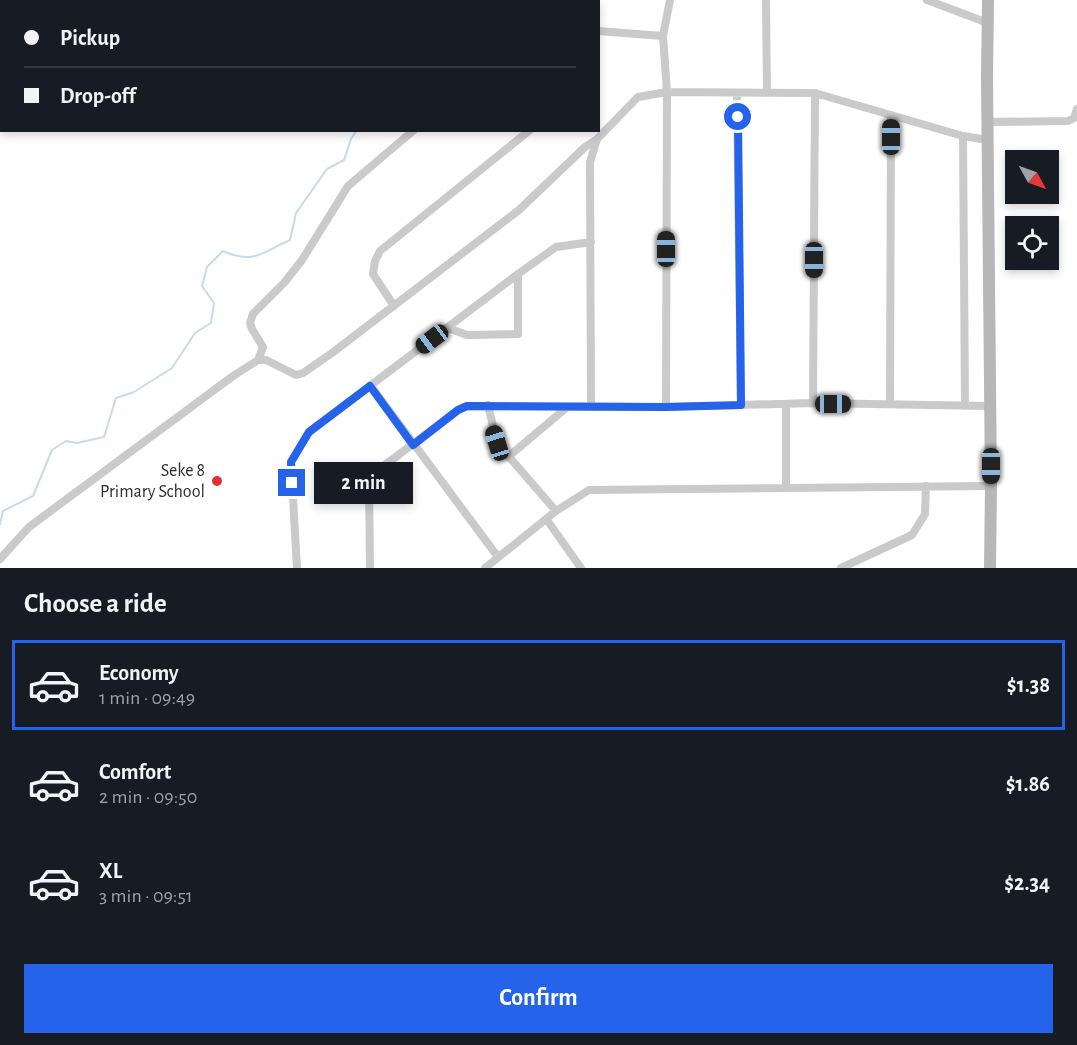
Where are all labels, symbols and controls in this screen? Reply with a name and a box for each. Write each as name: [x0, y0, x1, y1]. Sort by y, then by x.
text: Pickup: [60, 27, 120, 49]
text: Drop-off: [60, 85, 136, 107]
route start: [724, 103, 751, 130]
car: [882, 119, 900, 155]
north arrow: [1005, 150, 1059, 204]
map controls: [1005, 150, 1059, 270]
button: locate: [1005, 216, 1059, 270]
car: [657, 231, 675, 267]
car: [805, 242, 823, 278]
car: [412, 321, 452, 357]
car: [815, 395, 851, 413]
car: [483, 423, 511, 463]
car: [982, 448, 1000, 484]
place label: Seke 8 Primary School: [100, 462, 205, 501]
callout: 2 min: [313, 462, 412, 504]
route end: [278, 469, 305, 496]
text: 2 min: [341, 473, 386, 493]
marker: Seke 8 Primary School: [210, 474, 224, 488]
text: Choose a ride: [24, 590, 167, 617]
icon: car: [27, 658, 81, 712]
text: Economy: [99, 662, 179, 684]
text: $1.38: [1007, 674, 1050, 696]
text: 1 min · 09:49: [99, 688, 195, 708]
icon: car: [27, 757, 81, 811]
text: Comfort: [99, 761, 171, 783]
text: $1.86: [1006, 773, 1050, 795]
text: 2 min · 09:50: [99, 787, 197, 807]
icon: car: [27, 856, 81, 910]
text: XL: [99, 860, 122, 882]
text: $2.34: [1004, 872, 1050, 894]
text: 3 min · 09:51: [99, 886, 193, 906]
button: Confirm: [24, 964, 1053, 1033]

